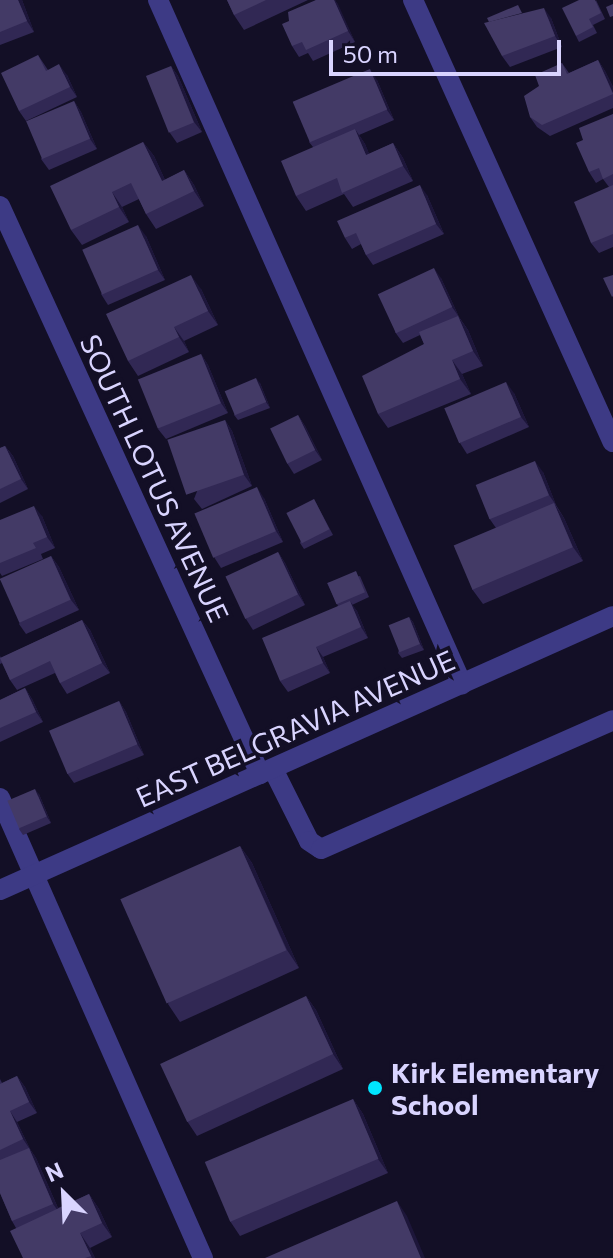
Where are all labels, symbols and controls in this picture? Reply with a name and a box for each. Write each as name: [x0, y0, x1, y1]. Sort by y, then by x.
scale bar: [333, 24, 565, 74]
text: 50 m: [343, 39, 398, 68]
street label: SOUTH LOTUS AVENUE: [74, 329, 236, 627]
street label: EAST BELGRAVIA AVENUE: [131, 642, 459, 814]
place label: Kirk Elementary School: [391, 1055, 599, 1121]
marker: Kirk Elementary School: [366, 1079, 384, 1097]
north arrow: [24, 1154, 104, 1234]
text: N: [41, 1156, 67, 1187]

